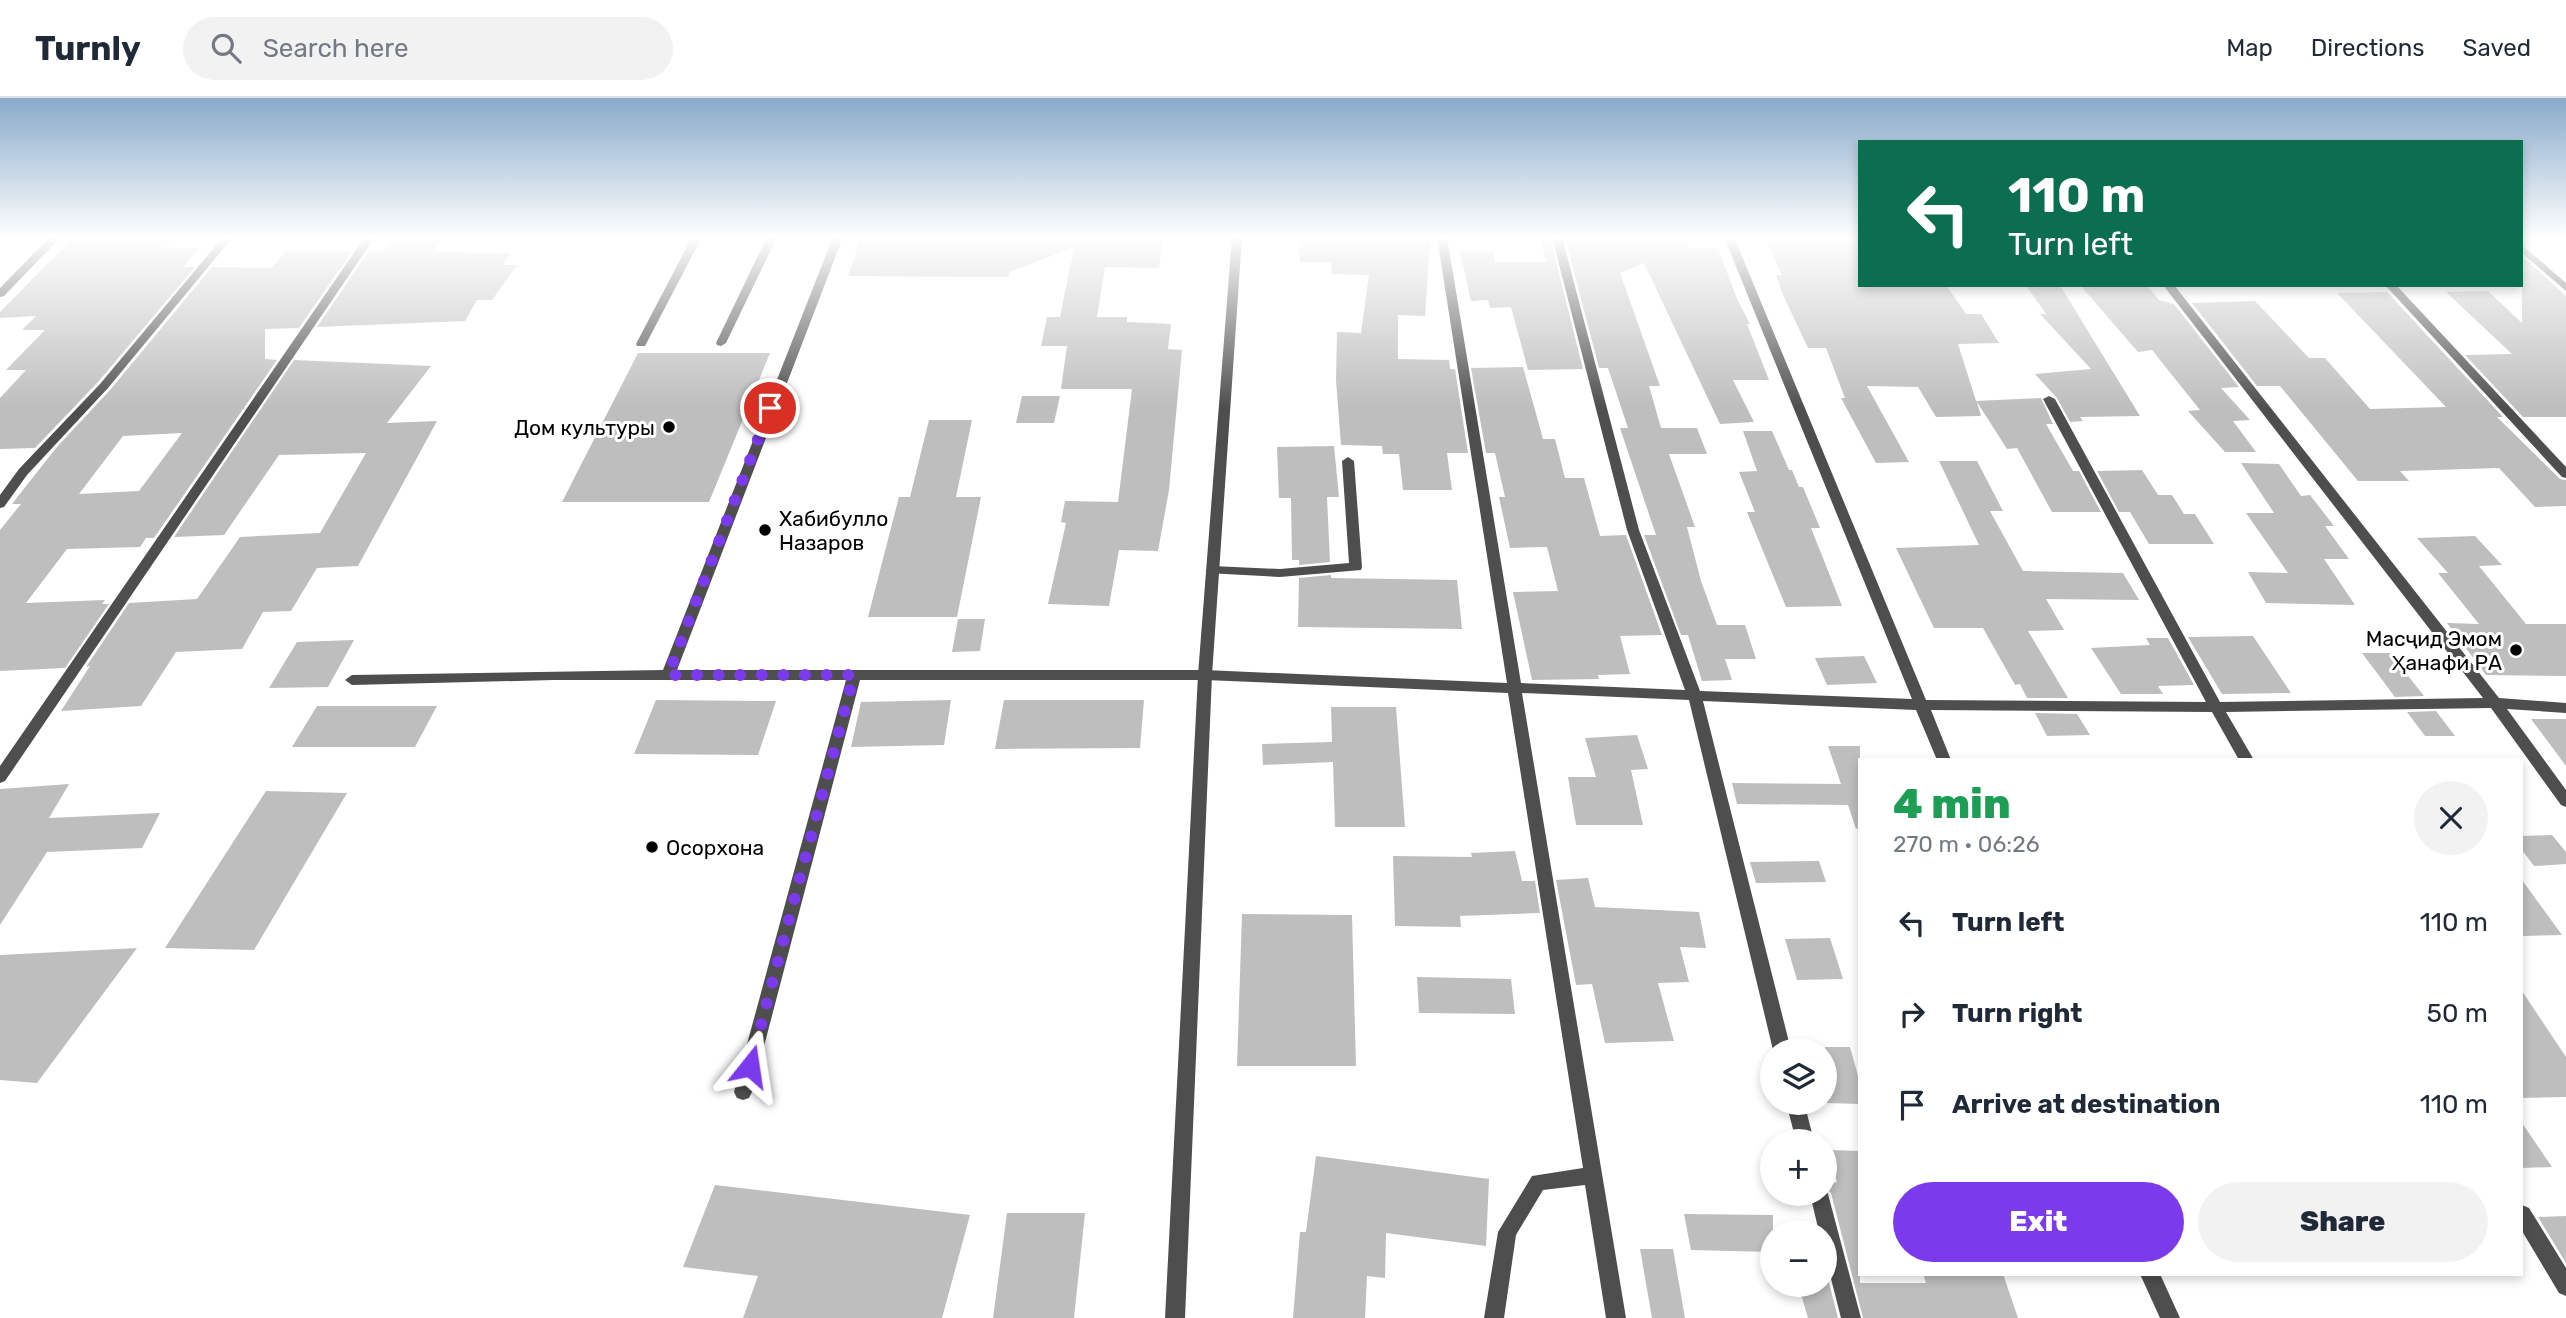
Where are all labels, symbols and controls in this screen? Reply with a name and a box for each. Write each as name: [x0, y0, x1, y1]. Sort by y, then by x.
search box: [183, 17, 673, 80]
text: Turnly: [35, 29, 141, 68]
icon: search: [207, 29, 245, 67]
text: Search here: [263, 33, 409, 64]
text: Map: [2226, 34, 2273, 62]
text: Directions: [2311, 34, 2424, 62]
text: Saved: [2462, 34, 2531, 62]
text: 110 m: [2008, 166, 2145, 224]
icon: left: [1893, 168, 1984, 259]
text: Turn left: [2008, 225, 2133, 263]
pin: [740, 378, 800, 438]
icon: arrive: [751, 389, 789, 427]
place label: Дом культуры: [514, 415, 655, 440]
marker: Дом культуры: [661, 419, 677, 435]
place label: Хабибулло Назаров: [779, 506, 888, 555]
marker: Хабибулло Назаров: [757, 522, 773, 538]
place label: Масҷид Эмом Ҳанафи РА: [2366, 626, 2502, 675]
marker: Масҷид Эмом Ҳанафи РА: [2508, 642, 2524, 658]
text: 4 min: [1893, 779, 2011, 829]
button: close: [2414, 781, 2488, 855]
text: 270 m · 06:26: [1893, 830, 2040, 858]
place label: Осорхона: [666, 835, 764, 860]
marker: Осорхона: [644, 839, 660, 855]
icon: left: [1893, 904, 1931, 942]
text: Turn left: [1952, 907, 2064, 938]
text: 110 m: [2420, 907, 2488, 938]
icon: right: [1893, 995, 1931, 1033]
text: Turn right: [1952, 998, 2082, 1029]
text: 50 m: [2427, 998, 2488, 1029]
position arrow: [713, 1029, 787, 1103]
map controls: [1760, 1038, 1837, 1297]
button: layers: [1760, 1038, 1837, 1115]
icon: arrive: [1893, 1086, 1931, 1124]
text: Arrive at destination: [1952, 1089, 2220, 1120]
text: 110 m: [2420, 1089, 2488, 1120]
button: +: [1760, 1129, 1837, 1206]
button: Exit: [1893, 1182, 2184, 1262]
button: Share: [2198, 1182, 2488, 1262]
button: −: [1760, 1220, 1837, 1297]

